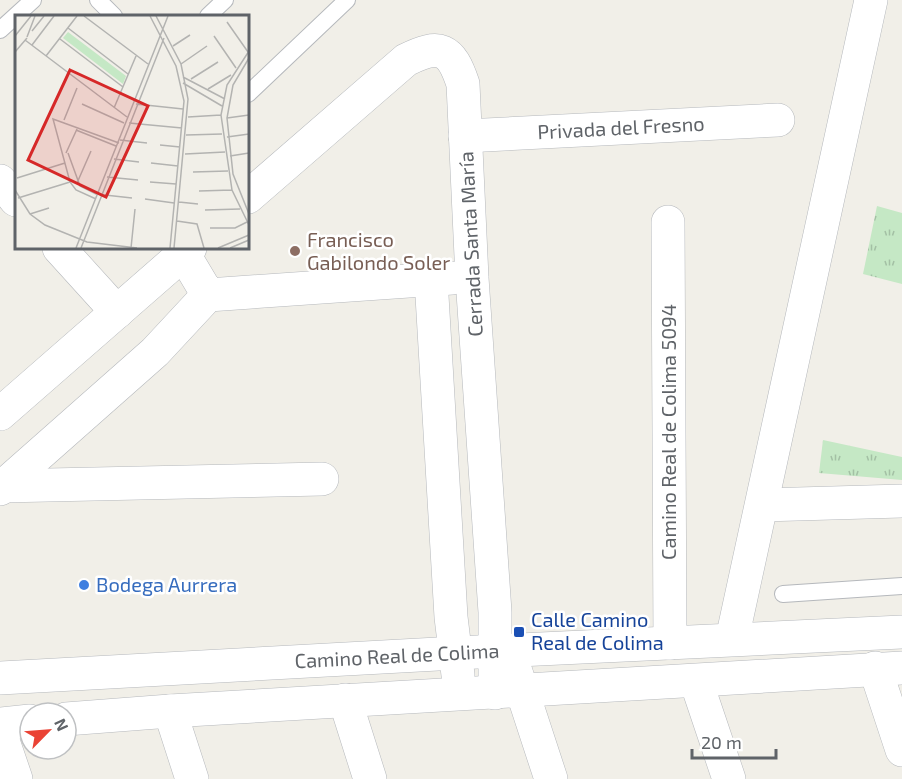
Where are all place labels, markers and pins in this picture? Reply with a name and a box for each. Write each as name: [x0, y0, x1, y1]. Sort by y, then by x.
place label: Francisco Gabilondo Soler: [307, 227, 450, 274]
marker: Francisco Gabilondo Soler: [288, 244, 302, 258]
place label: Bodega Aurrera: [96, 572, 237, 596]
marker: Bodega Aurrera: [77, 578, 91, 592]
place label: Calle Camino Real de Colima: [531, 607, 664, 654]
marker: Calle Camino Real de Colima: [512, 625, 526, 639]

